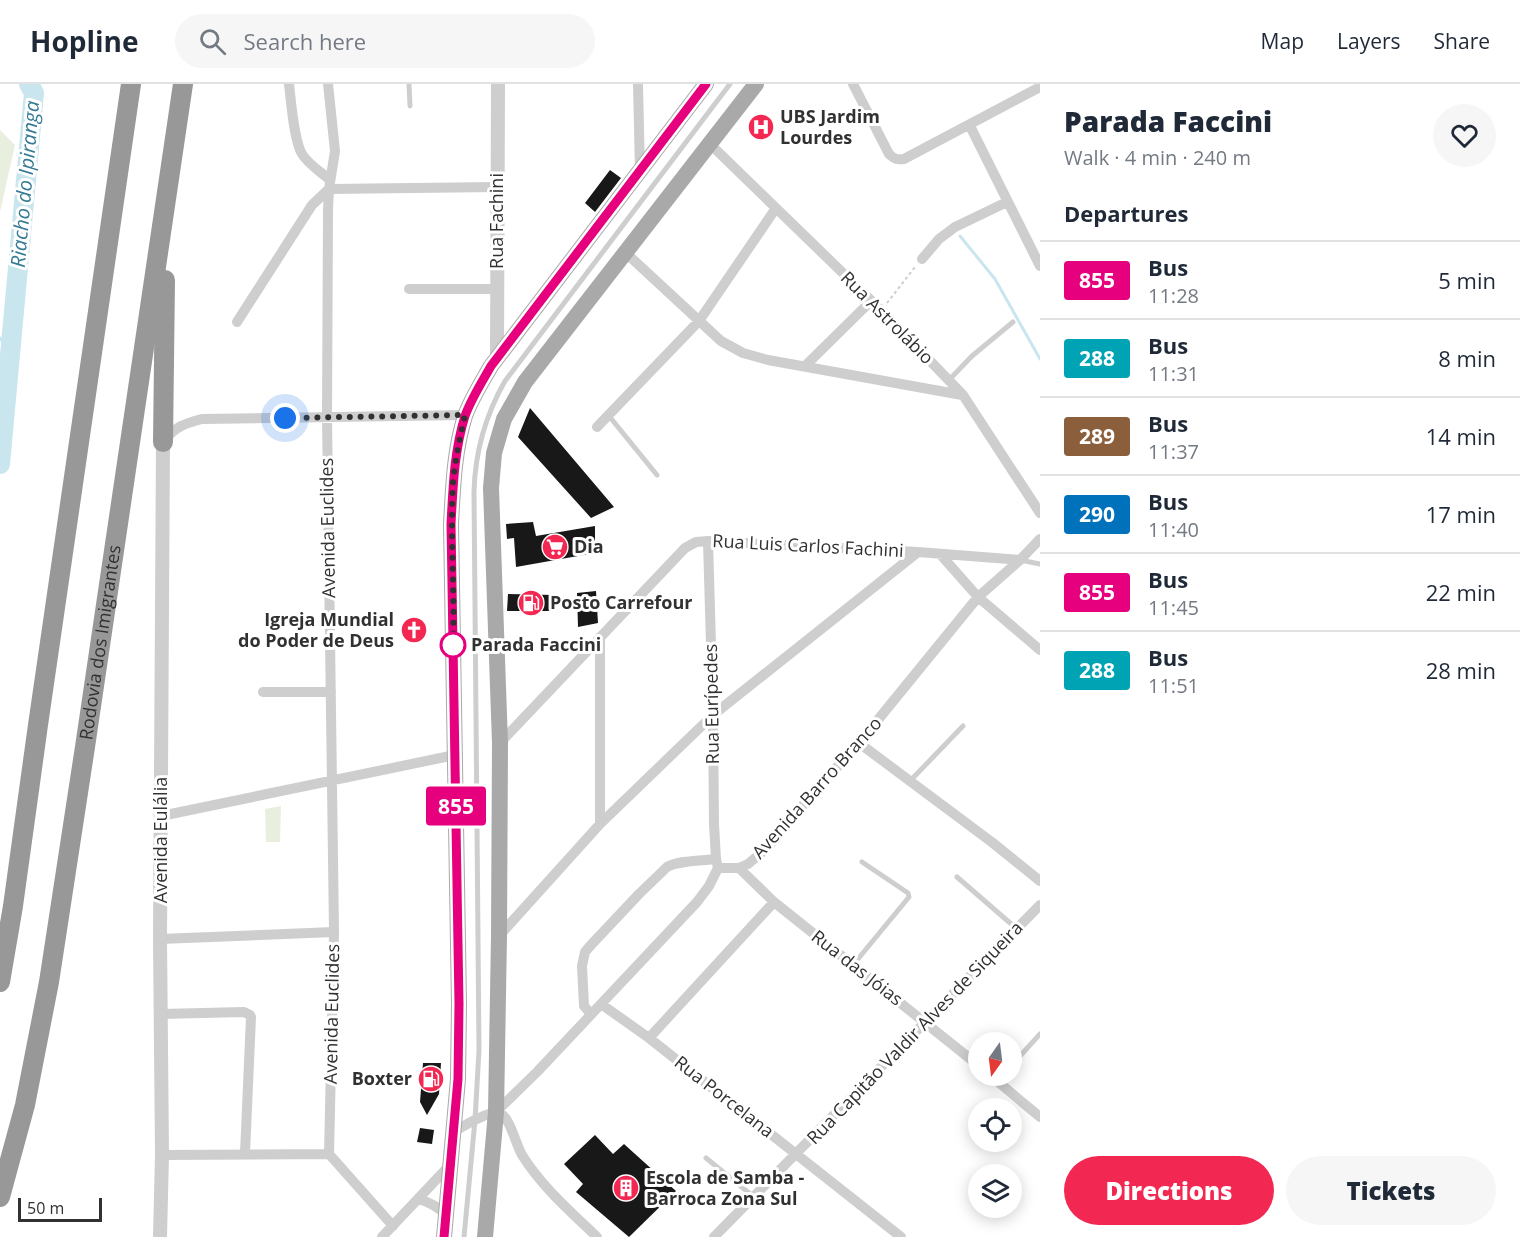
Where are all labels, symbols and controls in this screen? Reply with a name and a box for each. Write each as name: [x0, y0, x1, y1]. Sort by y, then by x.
search box: [175, 14, 595, 68]
text: Hopline: [30, 22, 139, 60]
icon: search: [196, 25, 229, 58]
text: Search here: [244, 26, 366, 56]
text: Map: [1261, 27, 1304, 55]
text: Layers: [1337, 27, 1401, 55]
text: Share: [1434, 27, 1490, 55]
water label: Riacho do Ipiranga: [4, 99, 45, 268]
text: Parada Faccini: [1064, 102, 1272, 140]
place label: UBS Jardim Lourdes: [780, 104, 880, 149]
button: heart: [1433, 104, 1496, 167]
hospital icon: UBS Jardim Lourdes: [746, 112, 776, 142]
text: Walk · 4 min · 240 m: [1064, 144, 1251, 171]
street label: Rua Fachini: [484, 173, 508, 269]
text: Departures: [1064, 198, 1188, 228]
text: Bus: [1148, 252, 1188, 282]
text: 5 min: [1438, 265, 1496, 295]
street label: Rua Astrolábio: [836, 266, 939, 369]
text: 855: [1079, 266, 1115, 294]
text: 11:28: [1148, 282, 1199, 309]
text: Bus: [1148, 330, 1188, 360]
text: 8 min: [1438, 343, 1496, 373]
text: 288: [1079, 344, 1115, 372]
text: 11:31: [1148, 360, 1199, 387]
your location: [270, 403, 300, 433]
text: Bus: [1148, 408, 1188, 438]
text: 14 min: [1426, 421, 1496, 451]
text: 289: [1079, 422, 1115, 450]
text: 11:37: [1148, 438, 1199, 465]
street label: Avenida Euclides: [314, 458, 340, 598]
text: Bus: [1148, 486, 1188, 516]
text: 17 min: [1426, 499, 1496, 529]
text: 290: [1079, 500, 1115, 528]
text: 11:40: [1148, 516, 1199, 543]
street label: Rua Luis Carlos Fachini: [712, 528, 904, 562]
supermarket icon: Dia: [540, 532, 570, 562]
place label: Dia: [574, 534, 604, 558]
street label: Rodovia dos Imigrantes: [73, 543, 126, 741]
text: Bus: [1148, 564, 1188, 594]
text: 22 min: [1426, 577, 1496, 607]
text: 855: [1079, 578, 1115, 606]
fuel station icon: Posto Carrefour: [516, 588, 546, 618]
place label: Posto Carrefour: [550, 590, 692, 614]
text: 11:45: [1148, 594, 1199, 621]
place label: Igreja Mundial do Poder de Deus: [238, 607, 394, 652]
church icon: Igreja Mundial do Poder de Deus: [399, 615, 429, 645]
marker: Parada Faccini: [440, 632, 466, 658]
place label: Parada Faccini: [471, 632, 601, 656]
text: Bus: [1148, 642, 1188, 672]
street label: Rua Eurípedes: [698, 644, 724, 765]
text: 28 min: [1426, 655, 1496, 685]
text: 288: [1079, 656, 1115, 684]
text: 11:51: [1148, 672, 1199, 699]
street label: Avenida Barro Branco: [746, 711, 886, 863]
street label: Avenida Eulália: [148, 777, 172, 903]
line badge: 855: [422, 786, 490, 826]
text: 855: [438, 792, 474, 820]
street label: Rua Capitão Valdir Alves de Siqueira: [801, 916, 1027, 1149]
street label: Rua das Jóias: [807, 924, 908, 1010]
street label: Avenida Euclides: [318, 944, 344, 1084]
north arrow: [968, 1032, 1022, 1086]
map controls: [968, 1032, 1022, 1218]
street label: Rua Porcelana: [670, 1050, 779, 1143]
fuel station icon: Boxter: [416, 1064, 446, 1094]
place label: Boxter: [352, 1066, 412, 1090]
button: locate: [968, 1098, 1022, 1152]
button: Directions: [1064, 1156, 1274, 1225]
button: Tickets: [1286, 1156, 1496, 1225]
button: layers: [968, 1164, 1022, 1218]
place label: Escola de Samba - Barroca Zona Sul: [646, 1165, 805, 1210]
building icon: Escola de Samba - Barroca Zona Sul: [611, 1173, 641, 1203]
scale bar: [18, 1195, 102, 1222]
text: 50 m: [27, 1197, 64, 1219]

